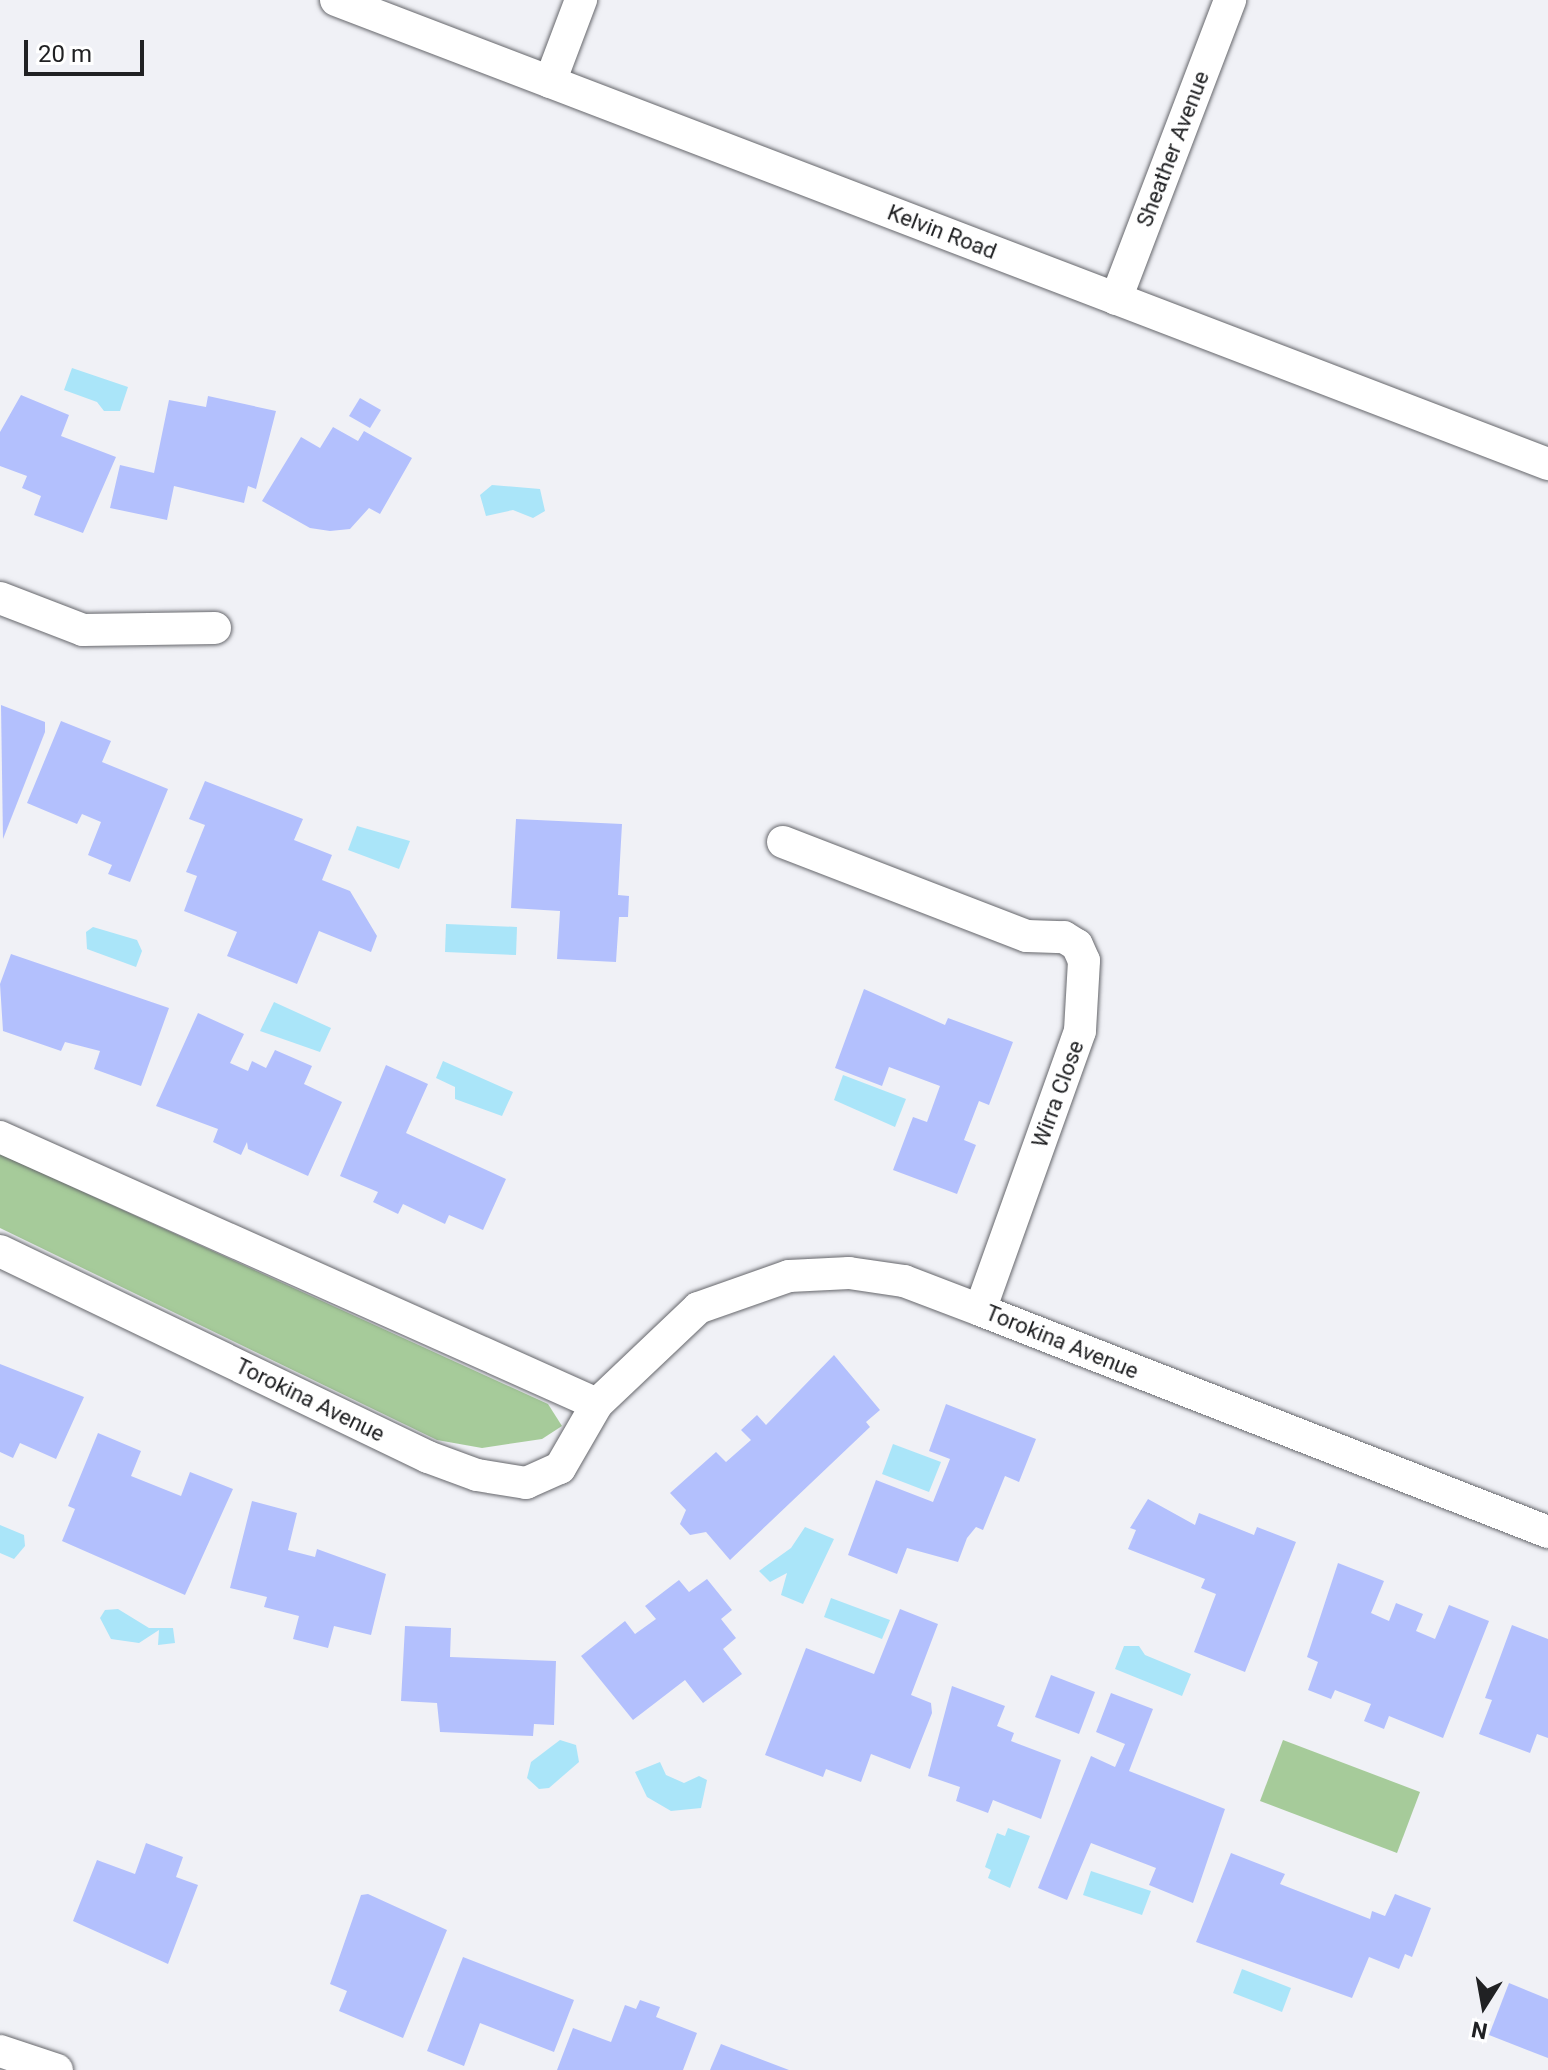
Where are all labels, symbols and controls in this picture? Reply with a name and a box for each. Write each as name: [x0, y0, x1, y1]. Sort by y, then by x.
scale bar: [28, 24, 148, 74]
text: 20 m: [38, 40, 92, 68]
street label: Sheather Avenue: [1131, 67, 1215, 231]
street label: Kelvin Road: [884, 199, 1000, 265]
street label: Wirra Close: [1026, 1037, 1090, 1151]
street label: Torokina Avenue: [982, 1299, 1142, 1385]
street label: Torokina Avenue: [231, 1353, 389, 1447]
north arrow: [1444, 1966, 1524, 2046]
text: N: [1469, 2016, 1489, 2044]

